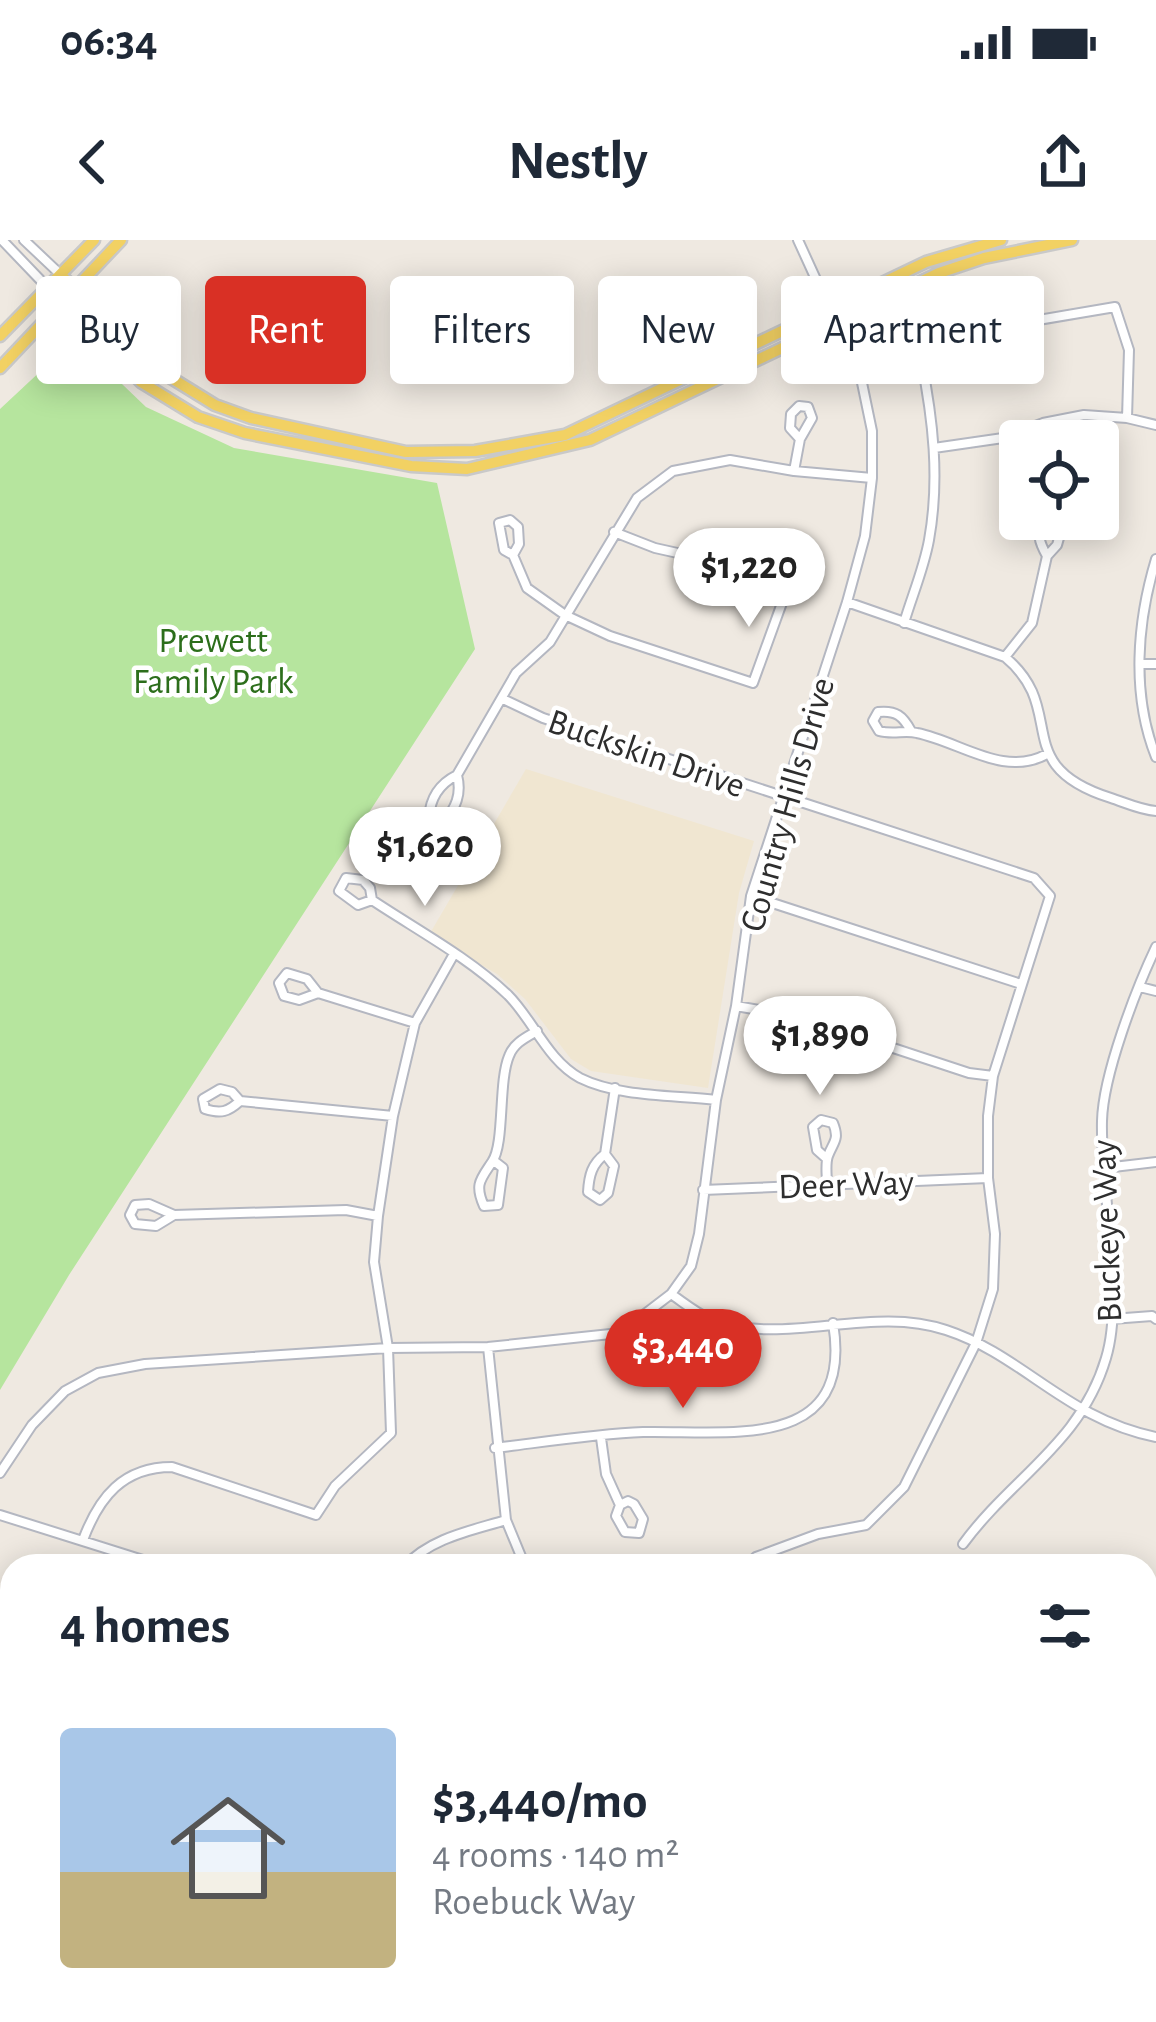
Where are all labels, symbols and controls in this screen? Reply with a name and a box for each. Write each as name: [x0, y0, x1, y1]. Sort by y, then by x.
text: 06:34: [60, 19, 158, 64]
icon: back: [60, 129, 126, 195]
icon: share: [1030, 129, 1096, 195]
text: Nestly: [508, 135, 648, 189]
chip: Buy: [36, 276, 181, 384]
chip: Rent: [205, 276, 366, 384]
chip: Filters: [390, 276, 574, 384]
chip: New: [598, 276, 757, 384]
chip: Apartment: [781, 276, 1044, 384]
map controls: [999, 420, 1119, 540]
button: locate: [999, 420, 1119, 540]
pin: $1,220: [651, 528, 847, 630]
text: $1,220: [700, 547, 798, 586]
park label: Prewett Family Park: [133, 623, 294, 700]
street label: Country Hills Drive: [734, 673, 841, 936]
street label: Buckskin Drive: [543, 703, 749, 804]
pin: $1,620: [327, 807, 523, 909]
text: $1,620: [376, 826, 474, 865]
pin: $1,890: [722, 996, 918, 1098]
text: $1,890: [771, 1015, 869, 1054]
street label: Buckeye Way: [1086, 1139, 1128, 1323]
street label: Deer Way: [778, 1165, 915, 1205]
pin: $3,440: [585, 1309, 781, 1411]
text: $3,440: [632, 1328, 734, 1367]
icon: filters: [1032, 1593, 1098, 1659]
text: 4 homes: [60, 1601, 230, 1652]
icon: home: [156, 1776, 300, 1920]
text: $3,440/mo: [432, 1776, 647, 1827]
text: 4 rooms · 140 m²: [432, 1836, 679, 1875]
text: Roebuck Way: [432, 1883, 635, 1922]

